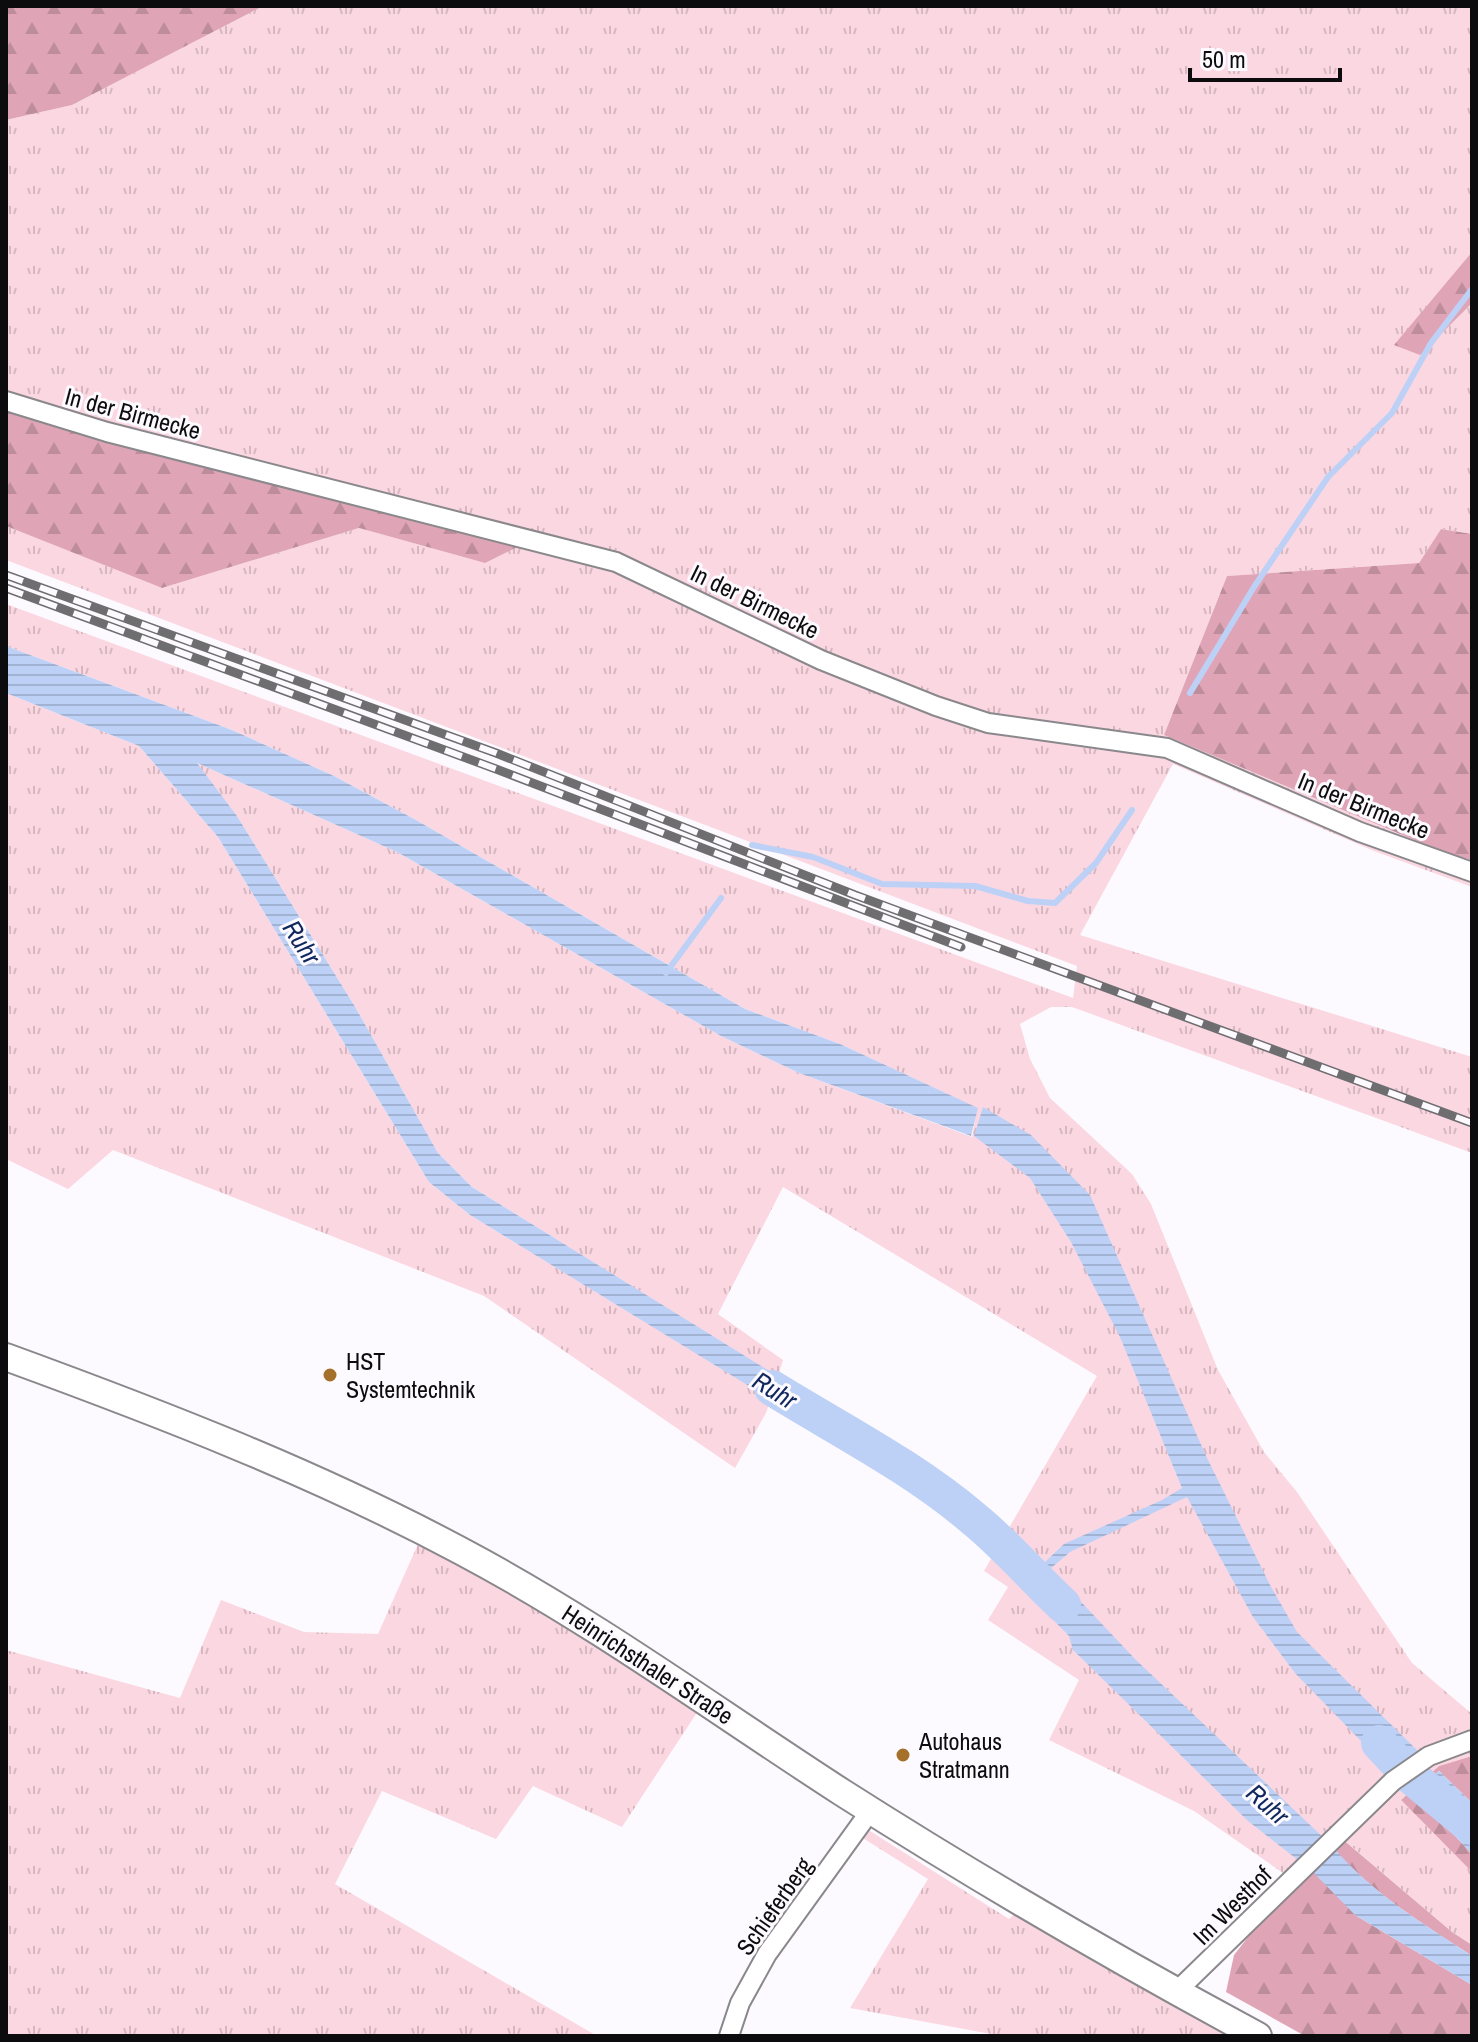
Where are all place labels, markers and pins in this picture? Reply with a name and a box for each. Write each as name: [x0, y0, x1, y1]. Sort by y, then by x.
place label: HST Systemtechnik: [346, 1345, 475, 1405]
marker: HST Systemtechnik: [321, 1366, 339, 1384]
place label: Autohaus Stratmann: [918, 1725, 1010, 1785]
marker: Autohaus Stratmann: [894, 1746, 912, 1764]

